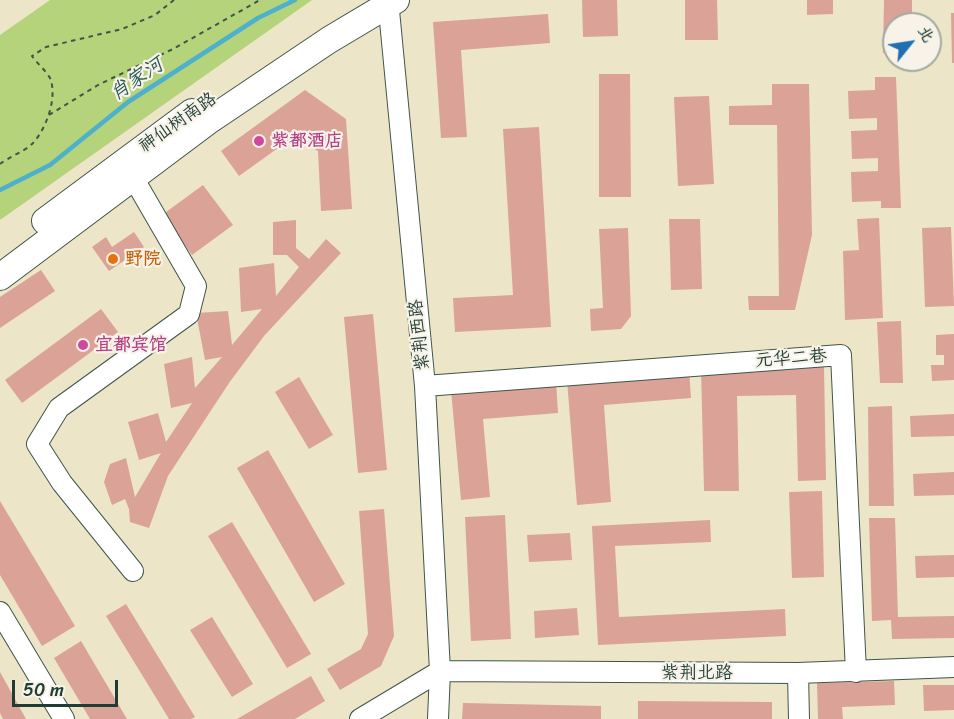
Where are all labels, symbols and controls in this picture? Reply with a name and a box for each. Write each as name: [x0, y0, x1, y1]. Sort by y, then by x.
north arrow: [882, 12, 942, 72]
text: 北: [910, 20, 943, 48]
water label: 肖家河: [105, 53, 169, 107]
street label: 神仙树南路: [135, 88, 221, 158]
place label: 紫都酒店: [271, 130, 343, 152]
marker: 紫都酒店: [252, 134, 266, 148]
place label: 野院: [125, 248, 161, 270]
marker: 野院: [106, 252, 120, 266]
street label: 紫荆西路: [405, 298, 435, 372]
place label: 宜都宾馆: [95, 334, 167, 356]
marker: 宜都宾馆: [76, 338, 90, 352]
street label: 元华二巷: [754, 346, 828, 372]
street label: 紫荆北路: [661, 662, 733, 684]
scale bar: [15, 668, 122, 706]
text: 50 m: [23, 674, 64, 706]

